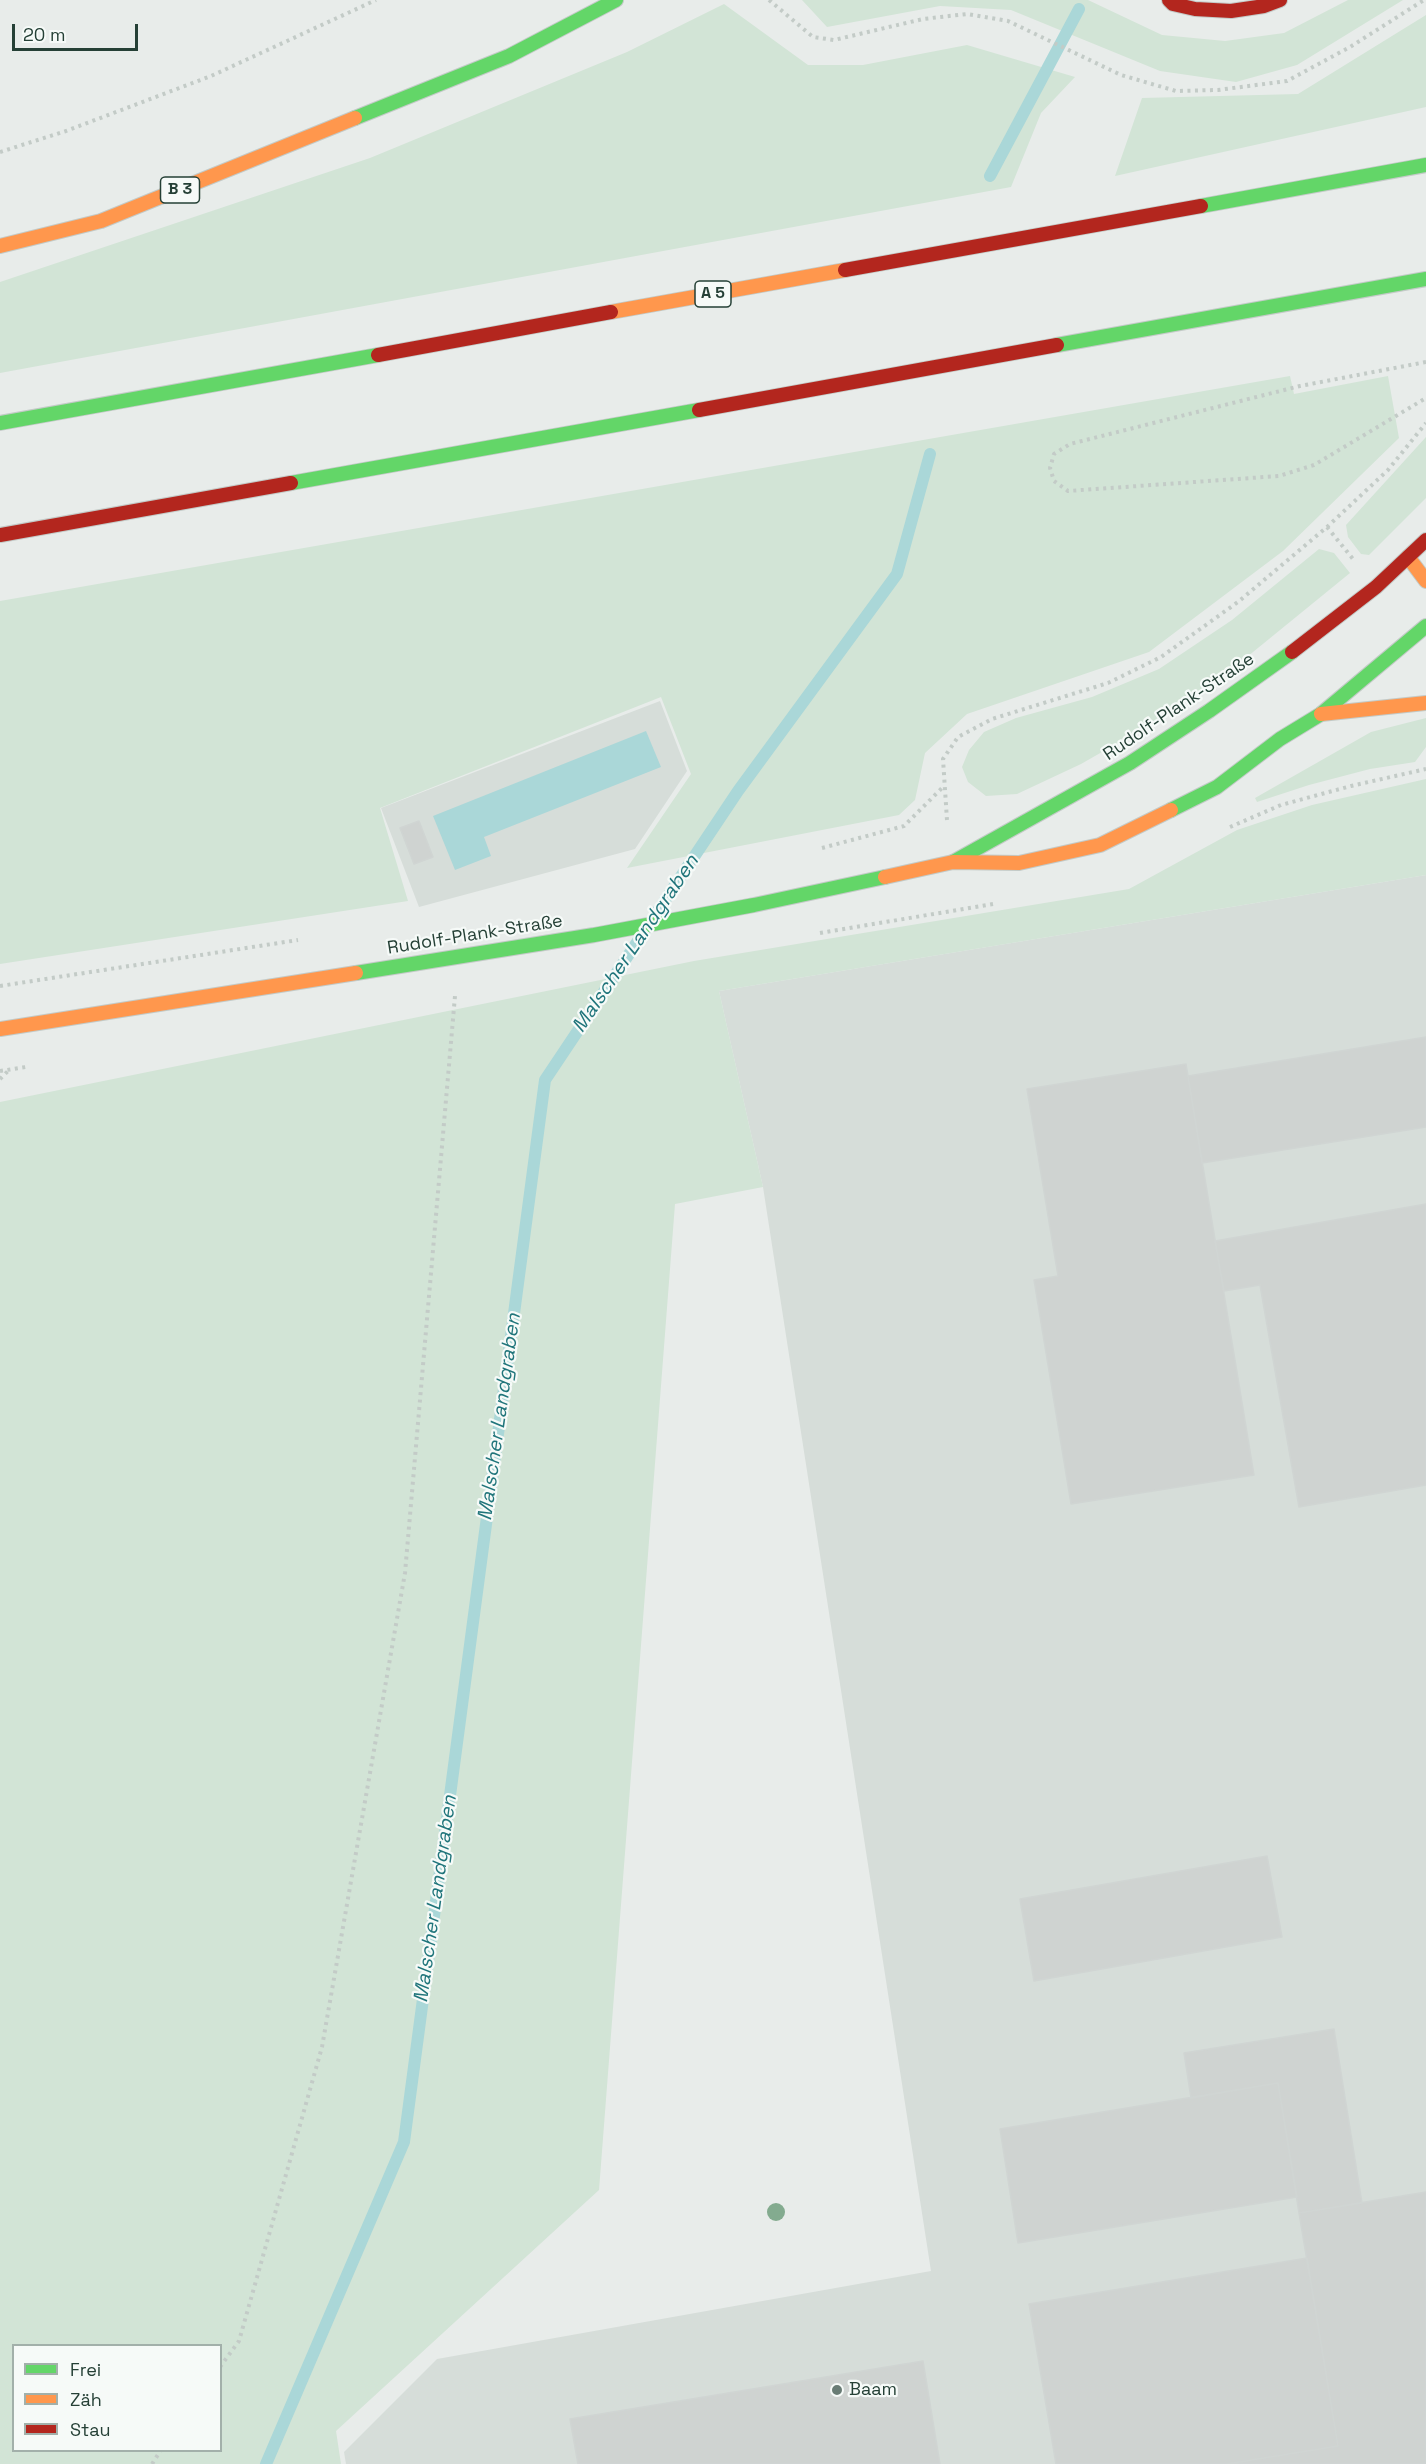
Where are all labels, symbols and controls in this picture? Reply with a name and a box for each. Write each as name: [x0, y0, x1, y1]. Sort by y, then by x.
scale bar: [15, 12, 141, 50]
text: 20 m: [23, 23, 66, 46]
road number: B 3: [160, 177, 200, 203]
road number: A 5: [695, 281, 731, 307]
street label: Rudolf-Plank-Straße: [1099, 648, 1259, 766]
water label: Malscher Landgraben: [568, 851, 704, 1037]
street label: Rudolf-Plank-Straße: [386, 910, 564, 960]
water label: Malscher Landgraben: [474, 1312, 526, 1522]
water label: Malscher Landgraben: [410, 1794, 462, 2004]
legend: [12, 2344, 222, 2452]
text: Frei: [70, 2358, 101, 2381]
place label: Baam: [849, 2379, 897, 2401]
marker: Baam: [830, 2383, 844, 2397]
text: Zäh: [70, 2388, 102, 2411]
text: Stau: [70, 2418, 110, 2441]

